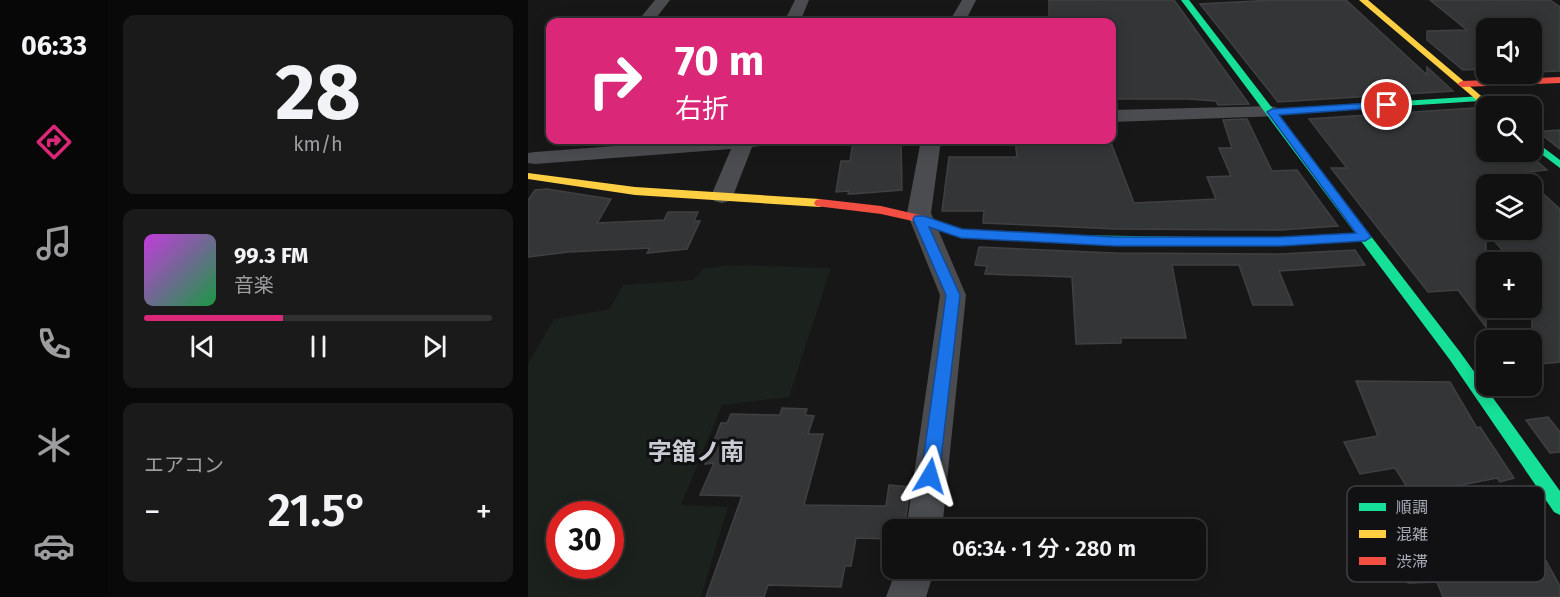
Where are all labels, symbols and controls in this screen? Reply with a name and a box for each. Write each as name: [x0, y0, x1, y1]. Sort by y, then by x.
map controls: [1476, 18, 1542, 396]
button: sound: [1476, 18, 1542, 84]
text: 06:33: [21, 30, 87, 62]
text: 70 m: [675, 36, 764, 86]
icon: right: [576, 42, 654, 120]
text: 28: [275, 46, 361, 140]
pin: [1361, 79, 1412, 130]
icon: arrive: [1370, 88, 1403, 121]
text: 右折: [675, 93, 729, 125]
button: search: [1476, 96, 1542, 162]
icon: directions: [33, 121, 75, 163]
text: km/h: [293, 132, 343, 156]
button: layers: [1476, 174, 1542, 240]
icon: music: [33, 222, 75, 264]
text: 99.3 FM: [234, 242, 308, 269]
button: +: [1476, 252, 1542, 318]
text: 音楽: [234, 273, 274, 297]
icon: phone: [33, 323, 75, 365]
icon: previous: [186, 330, 219, 363]
icon: pause: [302, 330, 335, 363]
icon: next: [418, 330, 451, 363]
button: −: [1476, 330, 1542, 396]
icon: climate: [33, 424, 75, 466]
district label: 字舘ノ南: [648, 438, 744, 466]
position arrow: [898, 444, 962, 508]
text: エアコン: [144, 453, 224, 477]
text: 21.5°: [268, 484, 368, 538]
legend: [1347, 486, 1545, 582]
text: −: [144, 492, 161, 532]
text: +: [476, 492, 492, 532]
text: 順調: [1396, 498, 1428, 517]
speed limit sign: 30: [546, 501, 624, 579]
icon: car: [33, 525, 75, 567]
text: 混雑: [1396, 525, 1428, 544]
text: 06:34 · 1 分 · 280 m: [952, 535, 1136, 562]
text: 渋滞: [1396, 552, 1428, 571]

